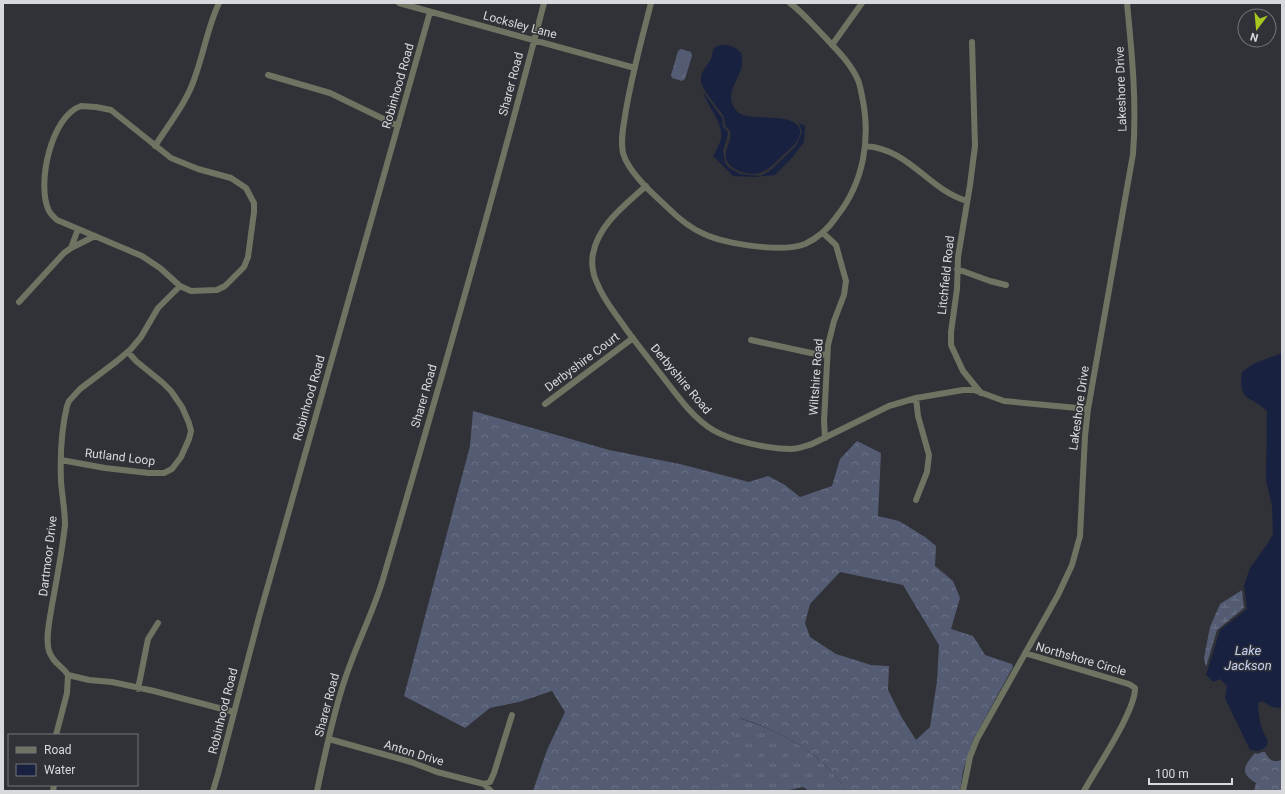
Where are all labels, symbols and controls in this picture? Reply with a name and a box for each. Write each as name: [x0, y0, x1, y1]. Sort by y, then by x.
street label: Locksley Lane: [482, 8, 558, 42]
north arrow: [1237, 8, 1277, 48]
text: N: [1249, 30, 1260, 44]
street label: Robinhood Road: [379, 42, 417, 130]
street label: Lakeshore Drive: [1113, 46, 1129, 132]
street label: Sharer Road: [496, 51, 526, 117]
street label: Litchfield Road: [935, 235, 957, 315]
street label: Derbyshire Court: [542, 330, 622, 394]
street label: Wiltshire Road: [806, 338, 826, 416]
street label: Derbyshire Road: [648, 341, 714, 417]
street label: Robinhood Road: [290, 354, 328, 442]
street label: Sharer Road: [408, 363, 440, 429]
street label: Lakeshore Drive: [1066, 365, 1092, 451]
street label: Rutland Loop: [84, 446, 156, 468]
street label: Dartmoor Drive: [36, 515, 60, 597]
street label: Northshore Circle: [1034, 639, 1128, 679]
water label: Lake Jackson: [1224, 643, 1272, 673]
street label: Robinhood Road: [206, 667, 240, 755]
street label: Sharer Road: [312, 672, 342, 738]
legend: [8, 734, 138, 786]
street label: Anton Drive: [382, 737, 446, 769]
text: Road: [44, 743, 72, 757]
scale bar: [1149, 760, 1232, 786]
text: Water: [44, 763, 75, 777]
text: 100 m: [1155, 767, 1189, 781]

